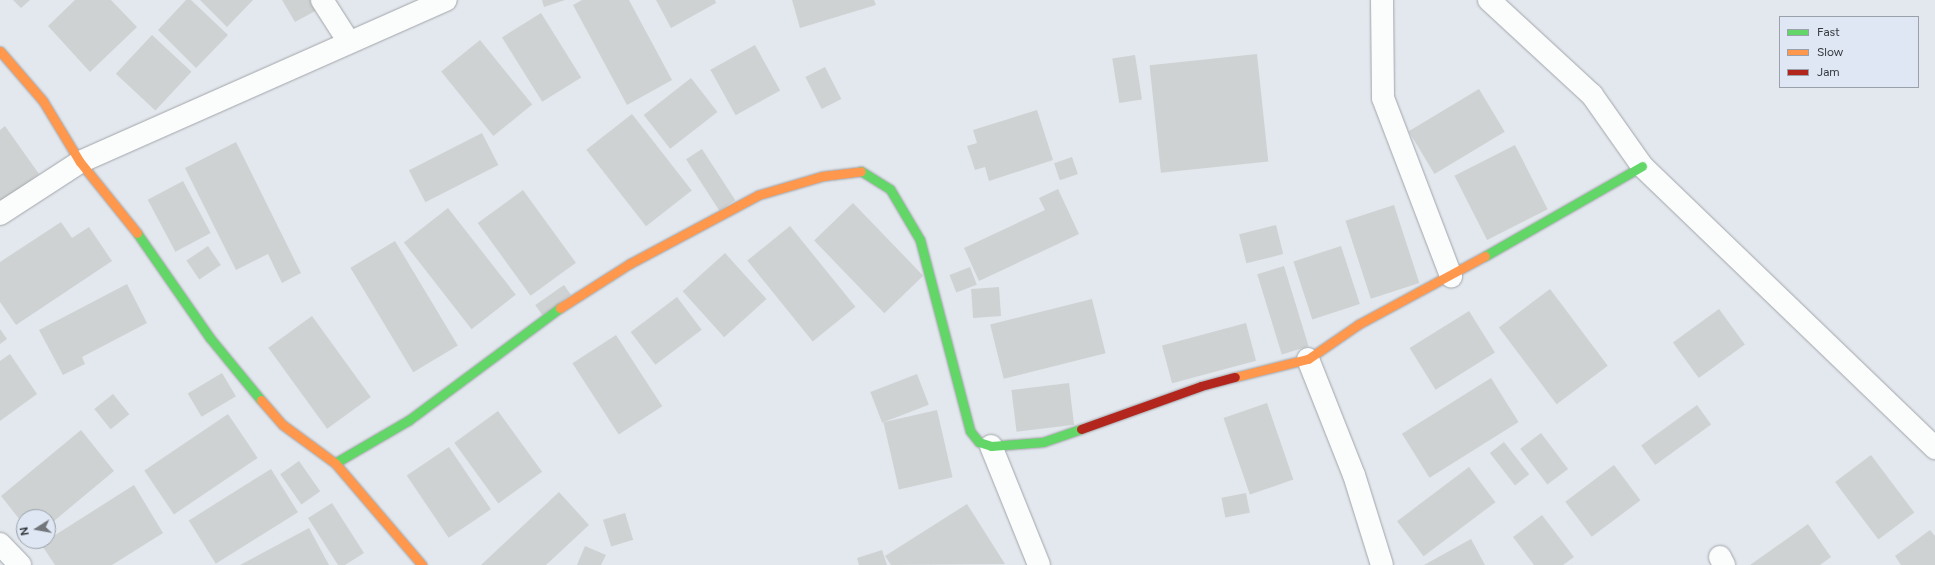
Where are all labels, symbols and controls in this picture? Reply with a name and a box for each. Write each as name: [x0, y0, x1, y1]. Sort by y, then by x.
legend: [1779, 16, 1919, 88]
text: Fast: [1817, 25, 1840, 39]
text: Slow: [1817, 45, 1843, 59]
text: Jam: [1817, 65, 1840, 79]
north arrow: [16, 509, 56, 549]
text: N: [18, 526, 32, 537]

